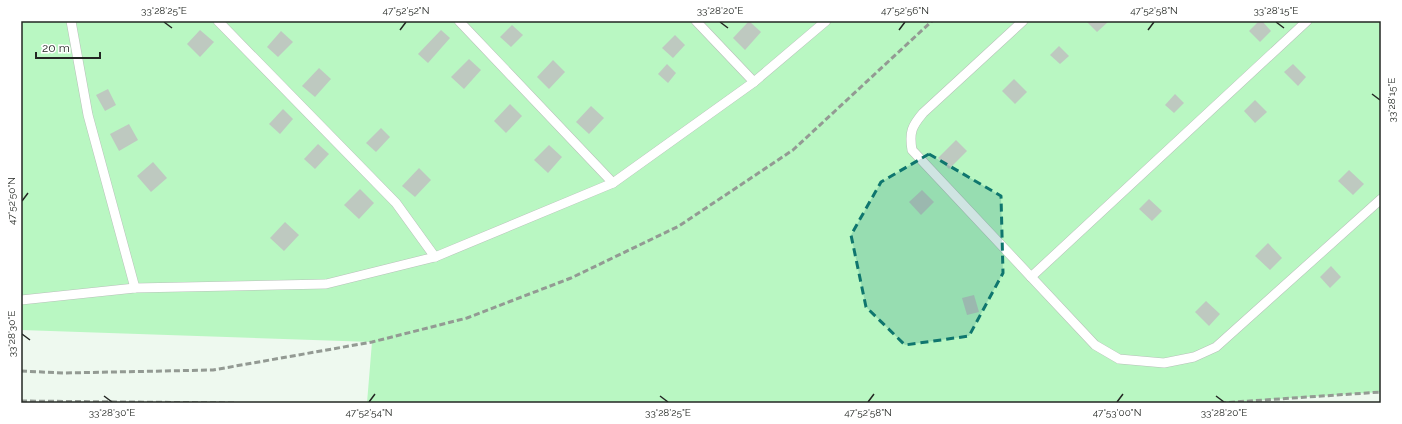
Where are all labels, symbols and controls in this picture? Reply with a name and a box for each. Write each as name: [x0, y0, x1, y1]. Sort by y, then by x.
text: 33°28'25"E: [141, 5, 187, 16]
text: 47°52'52"N: [383, 5, 429, 16]
text: 33°28'20"E: [697, 5, 743, 16]
text: 47°52'56"N: [881, 5, 929, 16]
text: 47°52'58"N: [1130, 5, 1178, 16]
text: 33°28'15"E: [1254, 5, 1298, 16]
scale bar: [36, 34, 100, 60]
text: 20 m: [42, 41, 70, 55]
text: 33°28'15"E: [1386, 78, 1397, 122]
text: 47°52'50"N: [6, 177, 17, 225]
text: 33°28'30"E: [6, 311, 17, 357]
text: 33°28'30"E: [89, 407, 135, 418]
text: 47°52'54"N: [345, 407, 393, 418]
text: 33°28'25"E: [645, 407, 691, 418]
text: 47°52'58"N: [844, 407, 892, 418]
text: 47°53'00"N: [1093, 407, 1141, 418]
text: 33°28'20"E: [1201, 407, 1247, 418]

